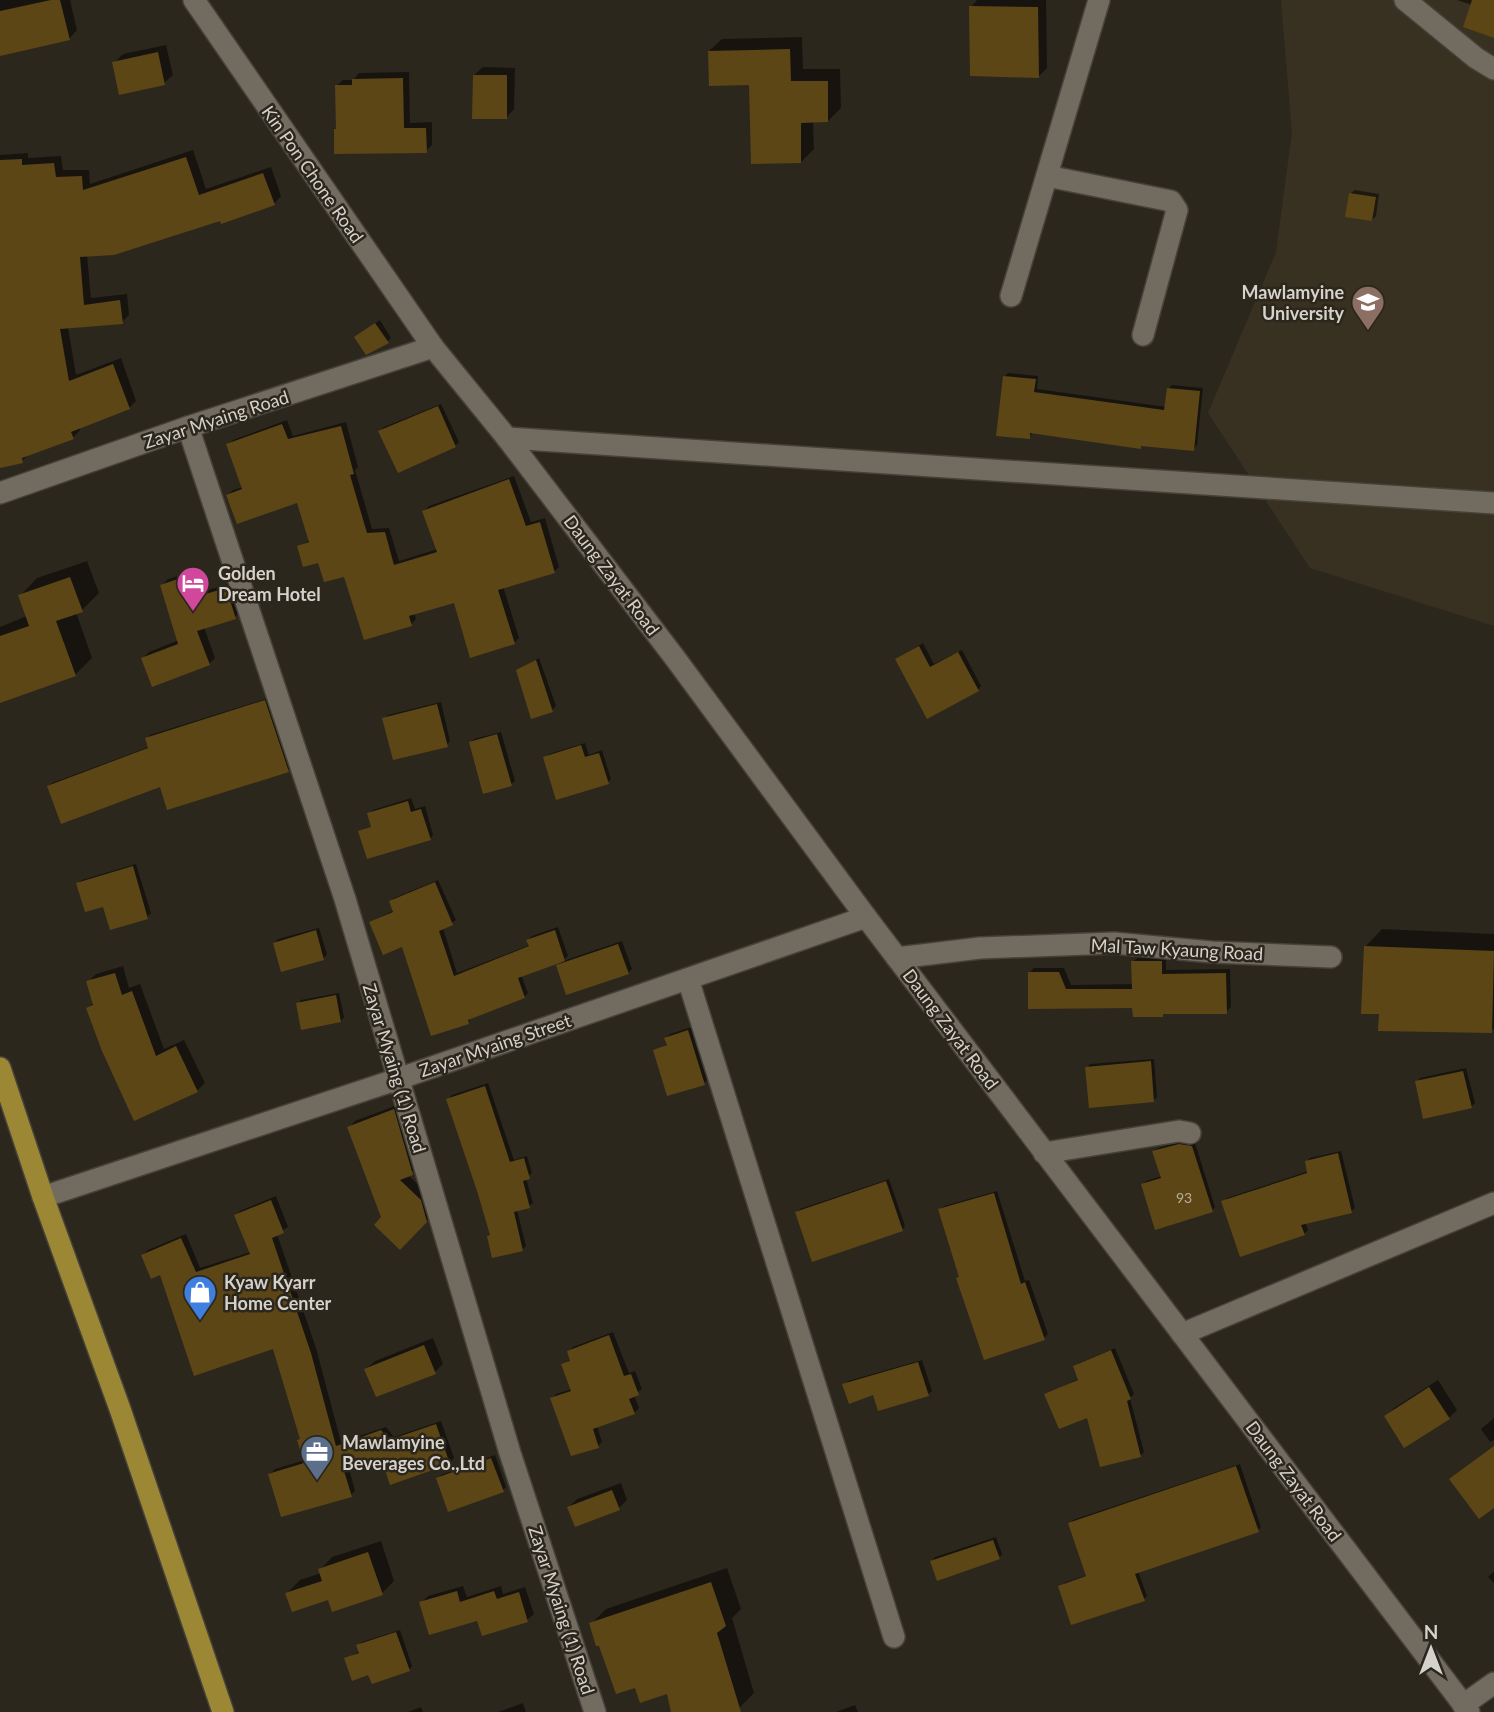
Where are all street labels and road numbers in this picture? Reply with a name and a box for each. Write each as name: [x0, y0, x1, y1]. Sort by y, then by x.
street label: Kin Pon Chone Road: [257, 101, 369, 247]
street label: Zayar Myaing Road: [141, 385, 291, 453]
street label: Daung Zayat Road: [560, 511, 664, 639]
street label: Mal Taw Kyaung Road: [1090, 933, 1264, 965]
street label: Daung Zayat Road: [899, 965, 1003, 1093]
street label: Zayar Myaing (1) Road: [359, 981, 431, 1155]
street label: Zayar Myaing Street: [416, 1009, 574, 1081]
street label: Daung Zayat Road: [1242, 1417, 1346, 1545]
street label: Zayar Myaing (1) Road: [524, 1523, 600, 1697]

